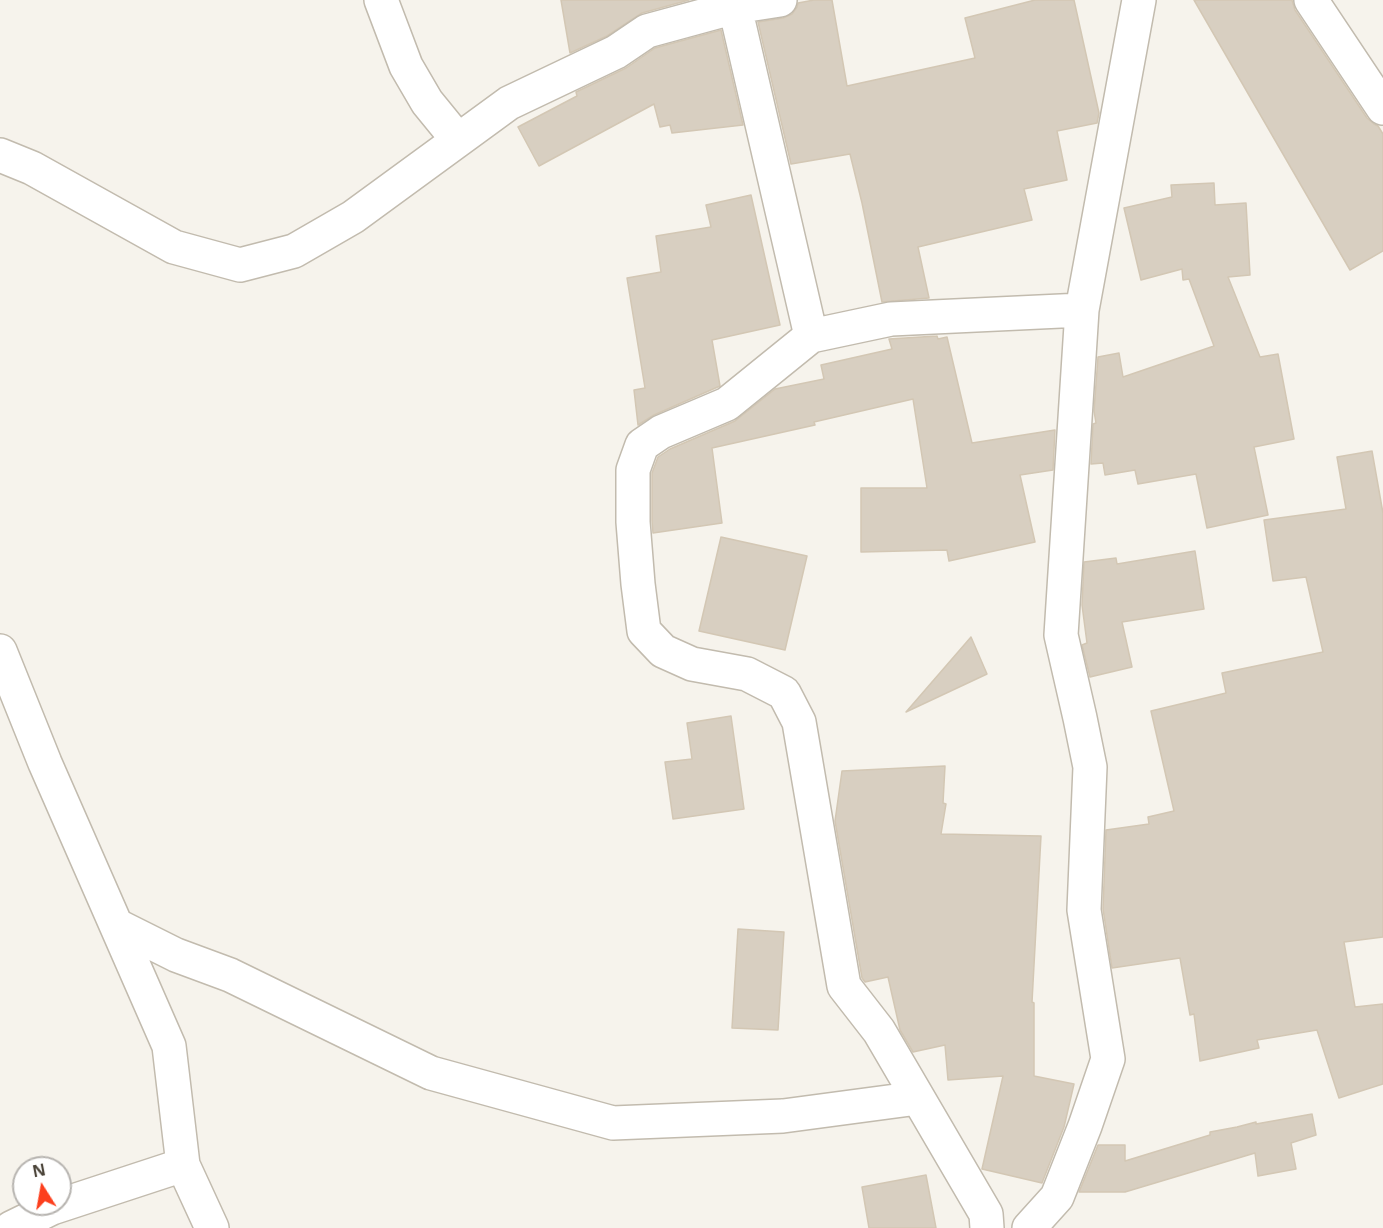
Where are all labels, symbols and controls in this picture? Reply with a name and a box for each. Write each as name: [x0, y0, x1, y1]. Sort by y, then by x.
north arrow: [12, 1156, 72, 1216]
text: N: [30, 1158, 47, 1182]

